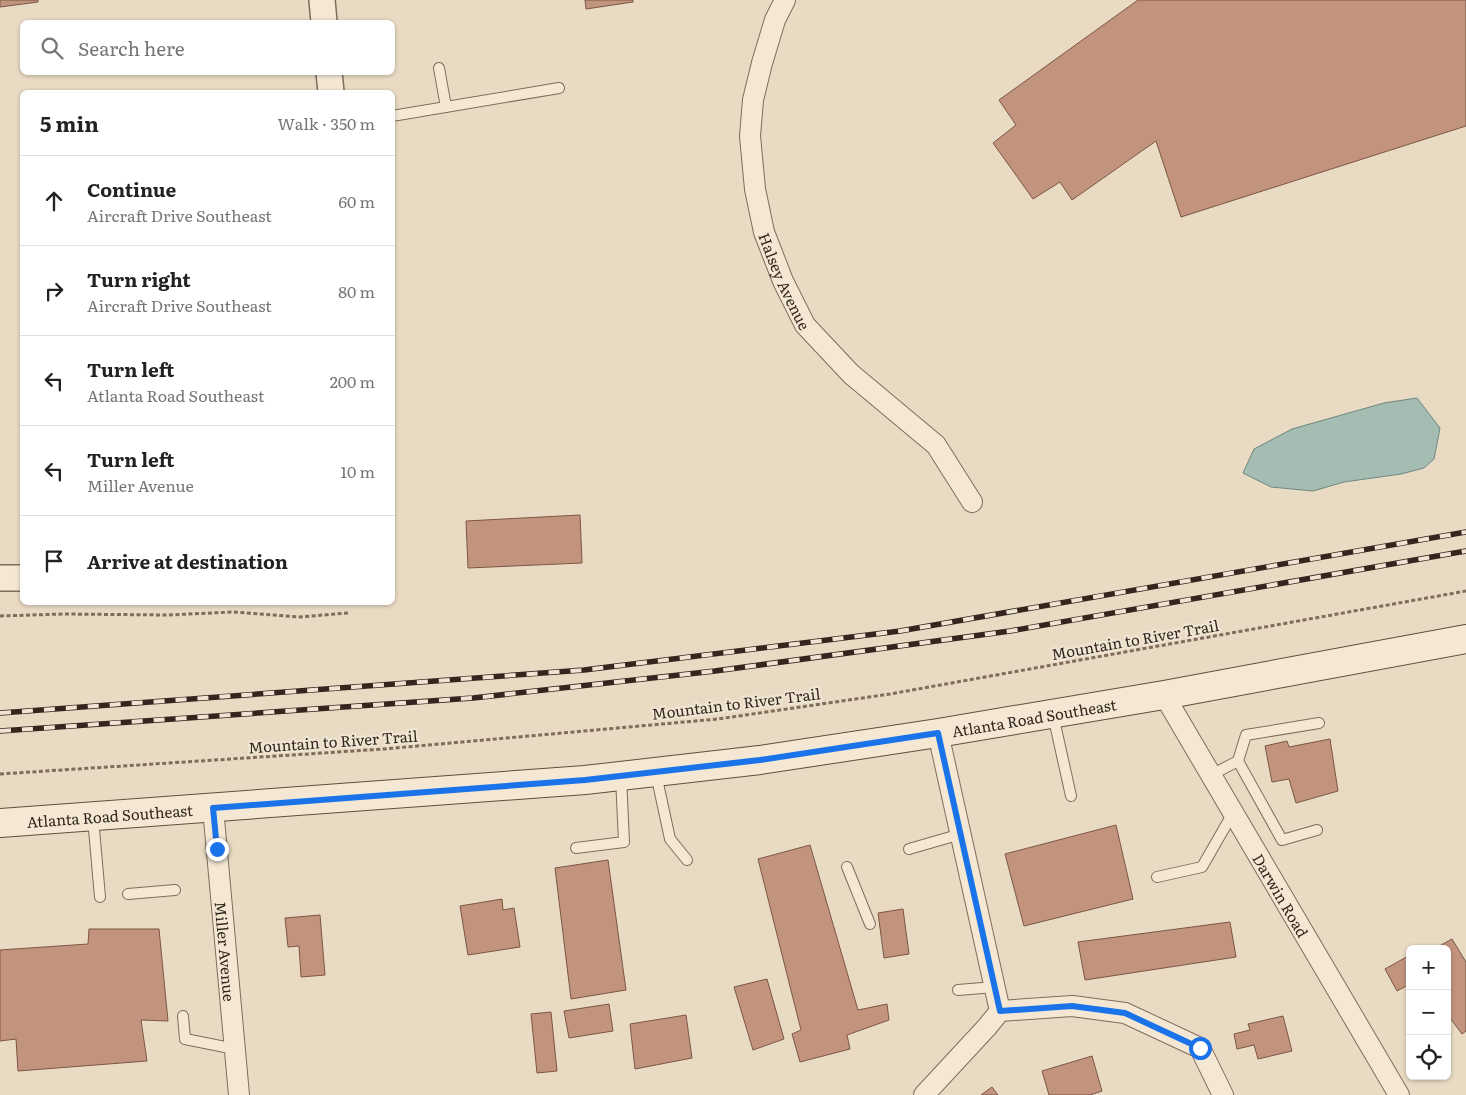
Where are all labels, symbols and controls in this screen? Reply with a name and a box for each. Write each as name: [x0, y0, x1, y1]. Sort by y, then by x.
search box: [20, 20, 395, 75]
icon: search: [38, 34, 66, 62]
text: Search here: [78, 34, 185, 62]
text: 5 min: [40, 107, 99, 138]
text: Walk · 350 m: [278, 111, 375, 135]
text: Continue: [87, 175, 176, 203]
icon: ahead: [40, 187, 68, 215]
text: 60 m: [338, 189, 375, 213]
text: Aircraft Drive Southeast: [87, 203, 272, 227]
street label: Halsey Avenue: [754, 229, 817, 334]
text: Turn right: [87, 265, 191, 293]
icon: right: [40, 277, 68, 305]
text: 80 m: [338, 279, 375, 303]
text: Aircraft Drive Southeast: [87, 293, 272, 317]
text: Turn left: [87, 355, 174, 383]
icon: left: [40, 367, 68, 395]
text: 200 m: [330, 369, 375, 393]
text: Atlanta Road Southeast: [87, 383, 264, 407]
text: Turn left: [87, 445, 174, 473]
icon: left: [40, 457, 68, 485]
text: 10 m: [341, 459, 375, 483]
text: Miller Avenue: [87, 473, 194, 497]
icon: arrive: [40, 547, 68, 575]
text: Arrive at destination: [87, 547, 288, 575]
street label: Mountain to River Trail: [1049, 613, 1221, 665]
street label: Mountain to River Trail: [650, 681, 822, 725]
street label: Atlanta Road Southeast: [950, 692, 1118, 742]
street label: Mountain to River Trail: [248, 724, 418, 758]
street label: Atlanta Road Southeast: [26, 797, 194, 833]
route end: [206, 838, 229, 861]
street label: Darwin Road: [1248, 849, 1315, 941]
street label: Miller Avenue: [210, 900, 242, 1003]
map controls: [1406, 945, 1451, 1080]
button: +: [1406, 945, 1451, 990]
button: −: [1406, 990, 1451, 1035]
button: locate: [1406, 1035, 1451, 1080]
route start: [1189, 1037, 1212, 1060]

